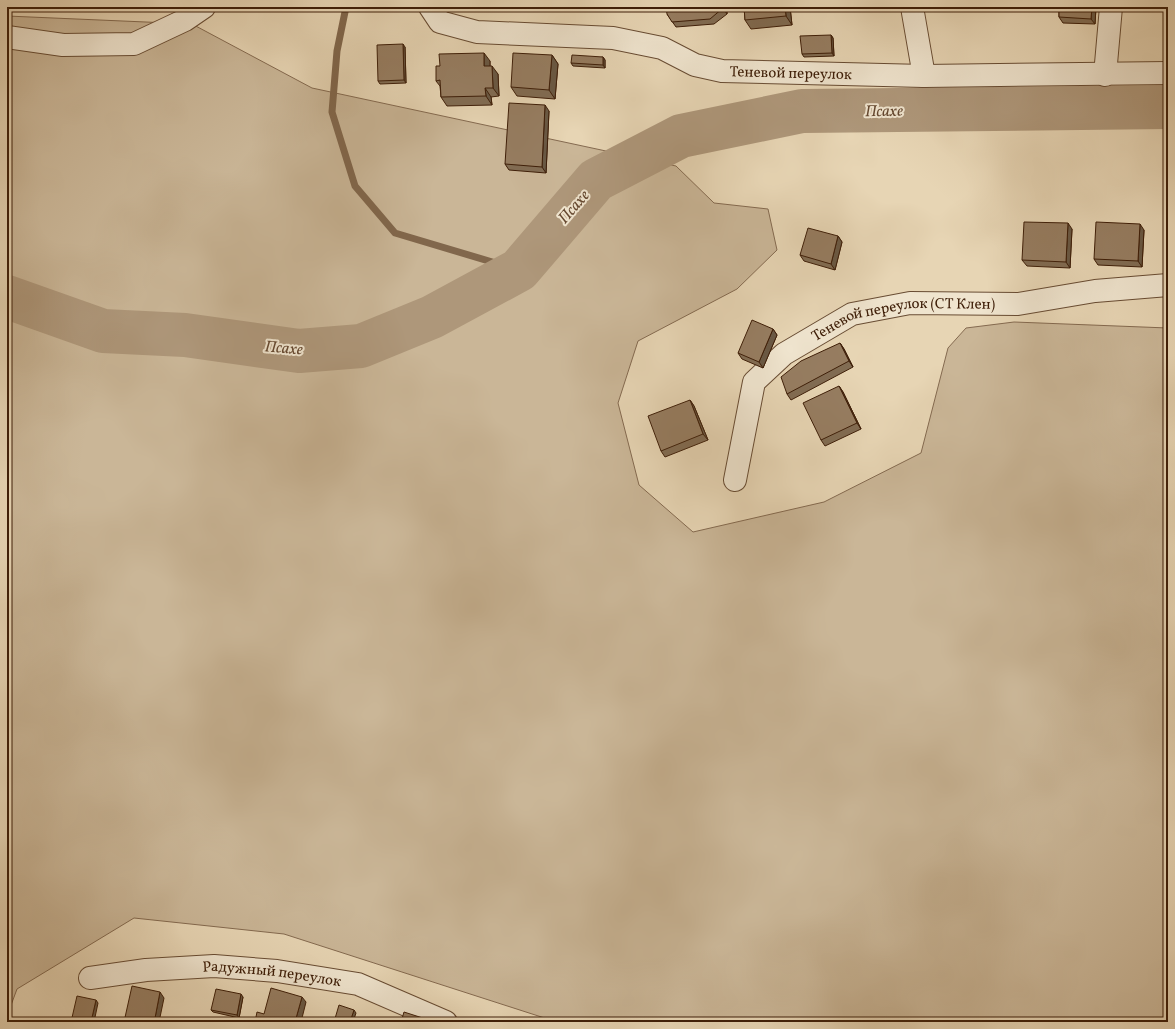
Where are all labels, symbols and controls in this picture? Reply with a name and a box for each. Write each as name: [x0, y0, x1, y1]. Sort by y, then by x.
street label: Теневой переулок: [729, 62, 852, 86]
water label: Псахе: [865, 101, 903, 123]
water label: Псахе: [554, 186, 595, 229]
street label: Теневой переулок (СТ Клен): [808, 294, 995, 347]
water label: Псахе: [264, 336, 304, 362]
street label: Радужный переулок: [202, 957, 343, 993]

